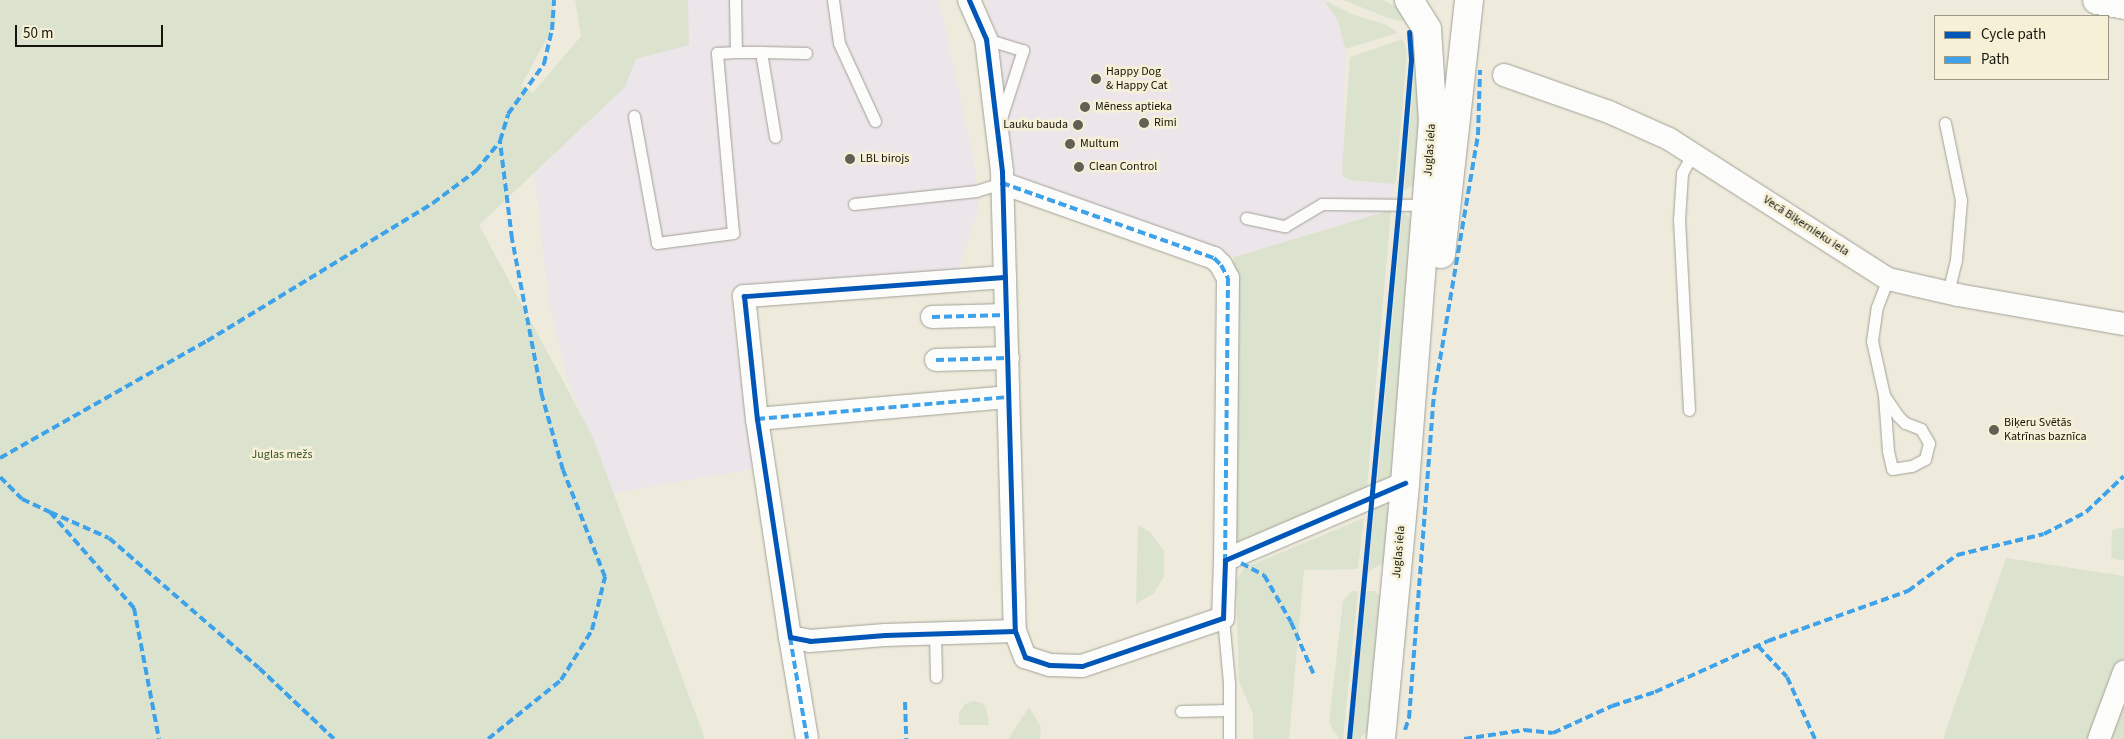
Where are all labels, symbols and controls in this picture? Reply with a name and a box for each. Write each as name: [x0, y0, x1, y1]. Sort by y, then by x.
scale bar: [18, 15, 165, 47]
legend: [1934, 15, 2109, 80]
text: 50 m: [23, 23, 53, 44]
text: Cycle path: [1981, 24, 2046, 45]
text: Path: [1981, 49, 2009, 70]
place label: Happy Dog & Happy Cat: [1106, 65, 1168, 93]
marker: Happy Dog & Happy Cat: [1090, 73, 1102, 85]
place label: Mēness aptieka: [1095, 100, 1172, 114]
marker: Mēness aptieka: [1079, 101, 1091, 113]
place label: Rimi: [1154, 116, 1177, 130]
marker: Rimi: [1138, 117, 1150, 129]
place label: Lauku bauda: [1003, 118, 1068, 132]
marker: Lauku bauda: [1072, 119, 1084, 131]
street label: Juglas iela: [1421, 123, 1439, 177]
place label: Multum: [1080, 137, 1119, 151]
marker: Multum: [1064, 138, 1076, 150]
place label: LBL birojs: [860, 152, 909, 166]
marker: LBL birojs: [844, 153, 856, 165]
place label: Clean Control: [1089, 160, 1157, 174]
marker: Clean Control: [1073, 161, 1085, 173]
street label: Vecā Biķernieku iela: [1760, 193, 1852, 259]
place label: Biķeru Svētās Katrīnas baznīca: [2004, 416, 2087, 444]
marker: Biķeru Svētās Katrīnas baznīca: [1988, 424, 2000, 436]
park label: Juglas mežs: [252, 448, 312, 462]
street label: Juglas iela: [1390, 525, 1408, 579]

